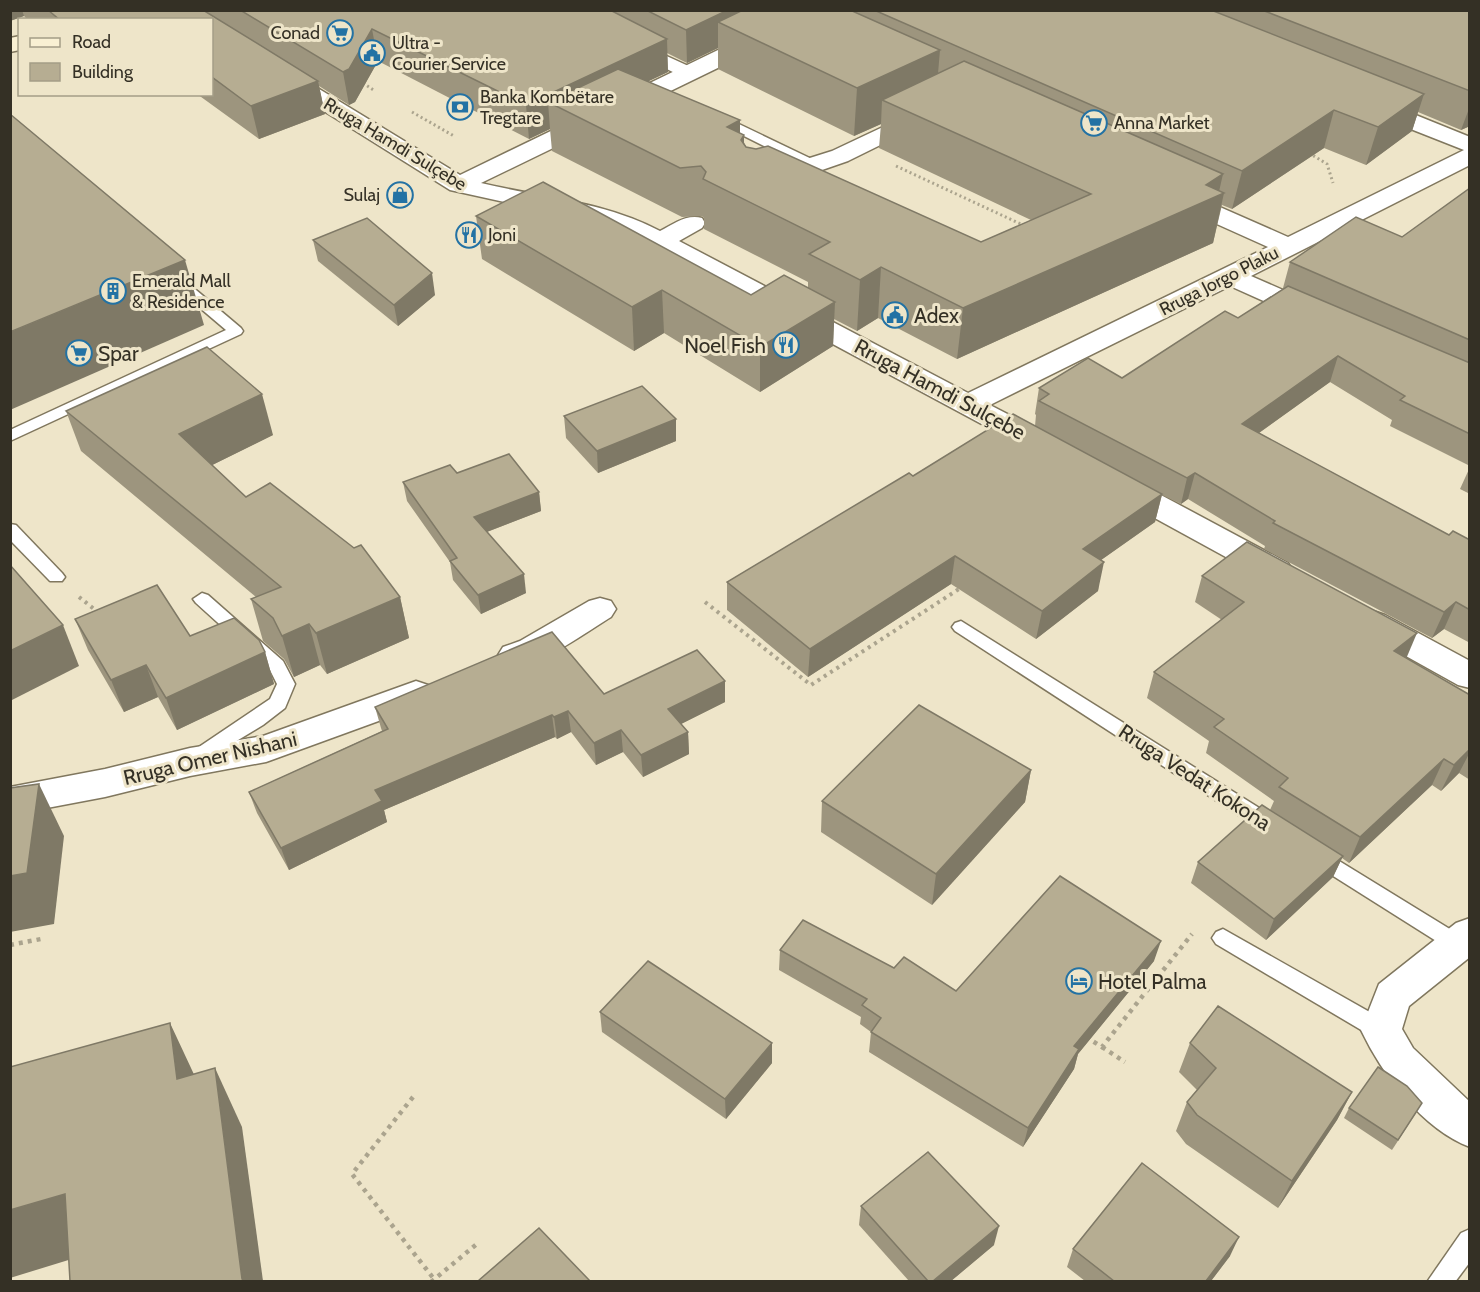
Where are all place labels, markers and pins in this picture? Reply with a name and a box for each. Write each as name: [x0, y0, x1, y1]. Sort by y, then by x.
supermarket icon: Conad: [325, 18, 355, 48]
place label: Conad: [271, 22, 320, 44]
place label: Ultra - Courier Service: [392, 32, 506, 75]
public building icon: Ultra - Courier Service: [357, 38, 387, 68]
place label: Banka Kombëtare Tregtare: [480, 86, 614, 129]
bank icon: Banka Kombëtare Tregtare: [445, 92, 475, 122]
supermarket icon: Anna Market: [1079, 108, 1109, 138]
place label: Anna Market: [1114, 112, 1210, 134]
shop icon: Sulaj: [385, 180, 415, 210]
place label: Sulaj: [343, 184, 380, 206]
restaurant icon: Joni: [454, 220, 484, 250]
place label: Joni: [487, 224, 516, 246]
place label: Emerald Mall & Residence: [132, 270, 232, 313]
building icon: Emerald Mall & Residence: [98, 276, 128, 306]
public building icon: Adex: [880, 300, 910, 330]
place label: Adex: [914, 303, 959, 328]
restaurant icon: Noel Fish: [771, 330, 801, 360]
place label: Noel Fish: [684, 333, 766, 358]
supermarket icon: Spar: [64, 338, 94, 368]
place label: Spar: [98, 341, 139, 366]
hotel icon: Hotel Palma: [1064, 966, 1094, 996]
place label: Hotel Palma: [1098, 969, 1207, 994]

